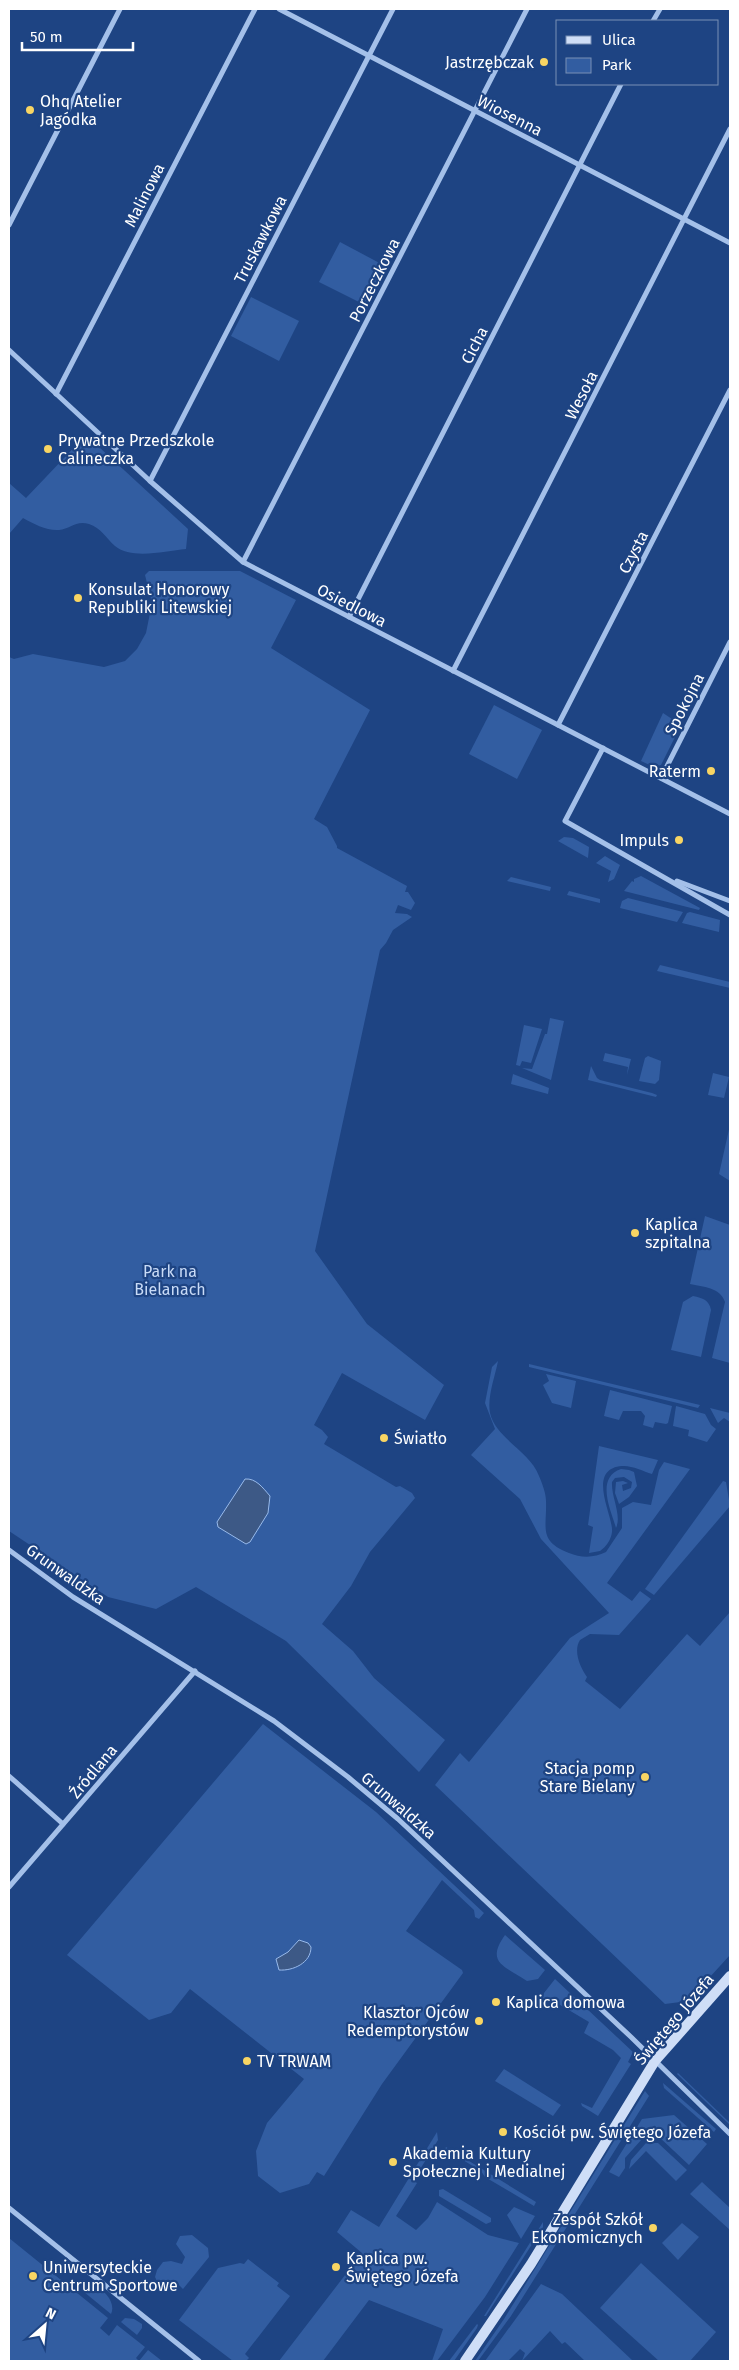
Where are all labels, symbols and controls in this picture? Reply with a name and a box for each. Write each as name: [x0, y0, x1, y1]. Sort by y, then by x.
scale bar: [22, 20, 134, 52]
legend: [556, 20, 719, 85]
text: 50 m: [30, 28, 63, 46]
text: Ulica: [602, 31, 636, 49]
place label: Jastrzębczak: [445, 53, 535, 72]
marker: Jastrzębczak: [538, 56, 550, 68]
text: Park: [602, 56, 632, 74]
street label: Wiosenna: [474, 91, 546, 140]
place label: Ohq Atelier Jagódka: [40, 92, 123, 129]
marker: Ohq Atelier Jagódka: [24, 104, 36, 116]
street label: Malinowa: [120, 160, 169, 230]
street label: Truskawkowa: [230, 192, 291, 286]
street label: Porzeczkowa: [345, 235, 404, 325]
street label: Cicha: [457, 323, 492, 367]
street label: Wesoła: [561, 368, 602, 423]
place label: Prywatne Przedszkole Calineczka: [58, 431, 214, 468]
marker: Prywatne Przedszkole Calineczka: [42, 443, 54, 455]
street label: Czysta: [615, 528, 652, 577]
place label: Konsulat Honorowy Republiki Litewskiej: [88, 580, 232, 617]
street label: Osiedlowa: [314, 580, 390, 631]
marker: Konsulat Honorowy Republiki Litewskiej: [72, 592, 84, 604]
street label: Spokojna: [661, 670, 708, 739]
place label: Raterm: [649, 762, 701, 781]
marker: Raterm: [705, 765, 717, 777]
place label: Impuls: [620, 831, 669, 850]
marker: Impuls: [673, 834, 685, 846]
place label: Kaplica szpitalna: [645, 1215, 710, 1252]
marker: Kaplica szpitalna: [629, 1227, 641, 1239]
park label: Park na Bielanach: [134, 1262, 206, 1299]
place label: Światło: [394, 1428, 447, 1448]
marker: Światło: [378, 1432, 390, 1444]
street label: Grunwaldzka: [22, 1540, 109, 1609]
street label: Źródlana: [65, 1740, 121, 1802]
place label: Stacja pomp Stare Bielany: [540, 1759, 635, 1796]
street label: Grunwaldzka: [357, 1768, 440, 1843]
marker: Stacja pomp Stare Bielany: [639, 1771, 651, 1783]
street label: Świętego Józefa: [630, 1969, 718, 2069]
place label: Kaplica domowa: [506, 1993, 625, 2012]
marker: Kaplica domowa: [490, 1996, 502, 2008]
place label: Klasztor Ojców Redemptorystów: [347, 2003, 470, 2040]
marker: Klasztor Ojców Redemptorystów: [473, 2015, 485, 2027]
place label: TV TRWAM: [257, 2052, 331, 2071]
marker: TV TRWAM: [241, 2055, 253, 2067]
place label: Kościół pw. Świętego Józefa: [513, 2122, 711, 2142]
marker: Kościół pw. Świętego Józefa: [497, 2126, 509, 2138]
place label: Akademia Kultury Społecznej i Medialnej: [403, 2144, 565, 2181]
marker: Akademia Kultury Społecznej i Medialnej: [387, 2156, 399, 2168]
place label: Zespół Szkół Ekonomicznych: [531, 2210, 643, 2247]
marker: Zespół Szkół Ekonomicznych: [647, 2222, 659, 2234]
place label: Kaplica pw. Świętego Józefa: [346, 2249, 459, 2286]
place label: Uniwersyteckie Centrum Sportowe: [43, 2258, 178, 2295]
marker: Kaplica pw. Świętego Józefa: [330, 2261, 342, 2273]
marker: Uniwersyteckie Centrum Sportowe: [27, 2270, 39, 2282]
north arrow: [20, 2300, 70, 2350]
text: N: [43, 2304, 59, 2324]

